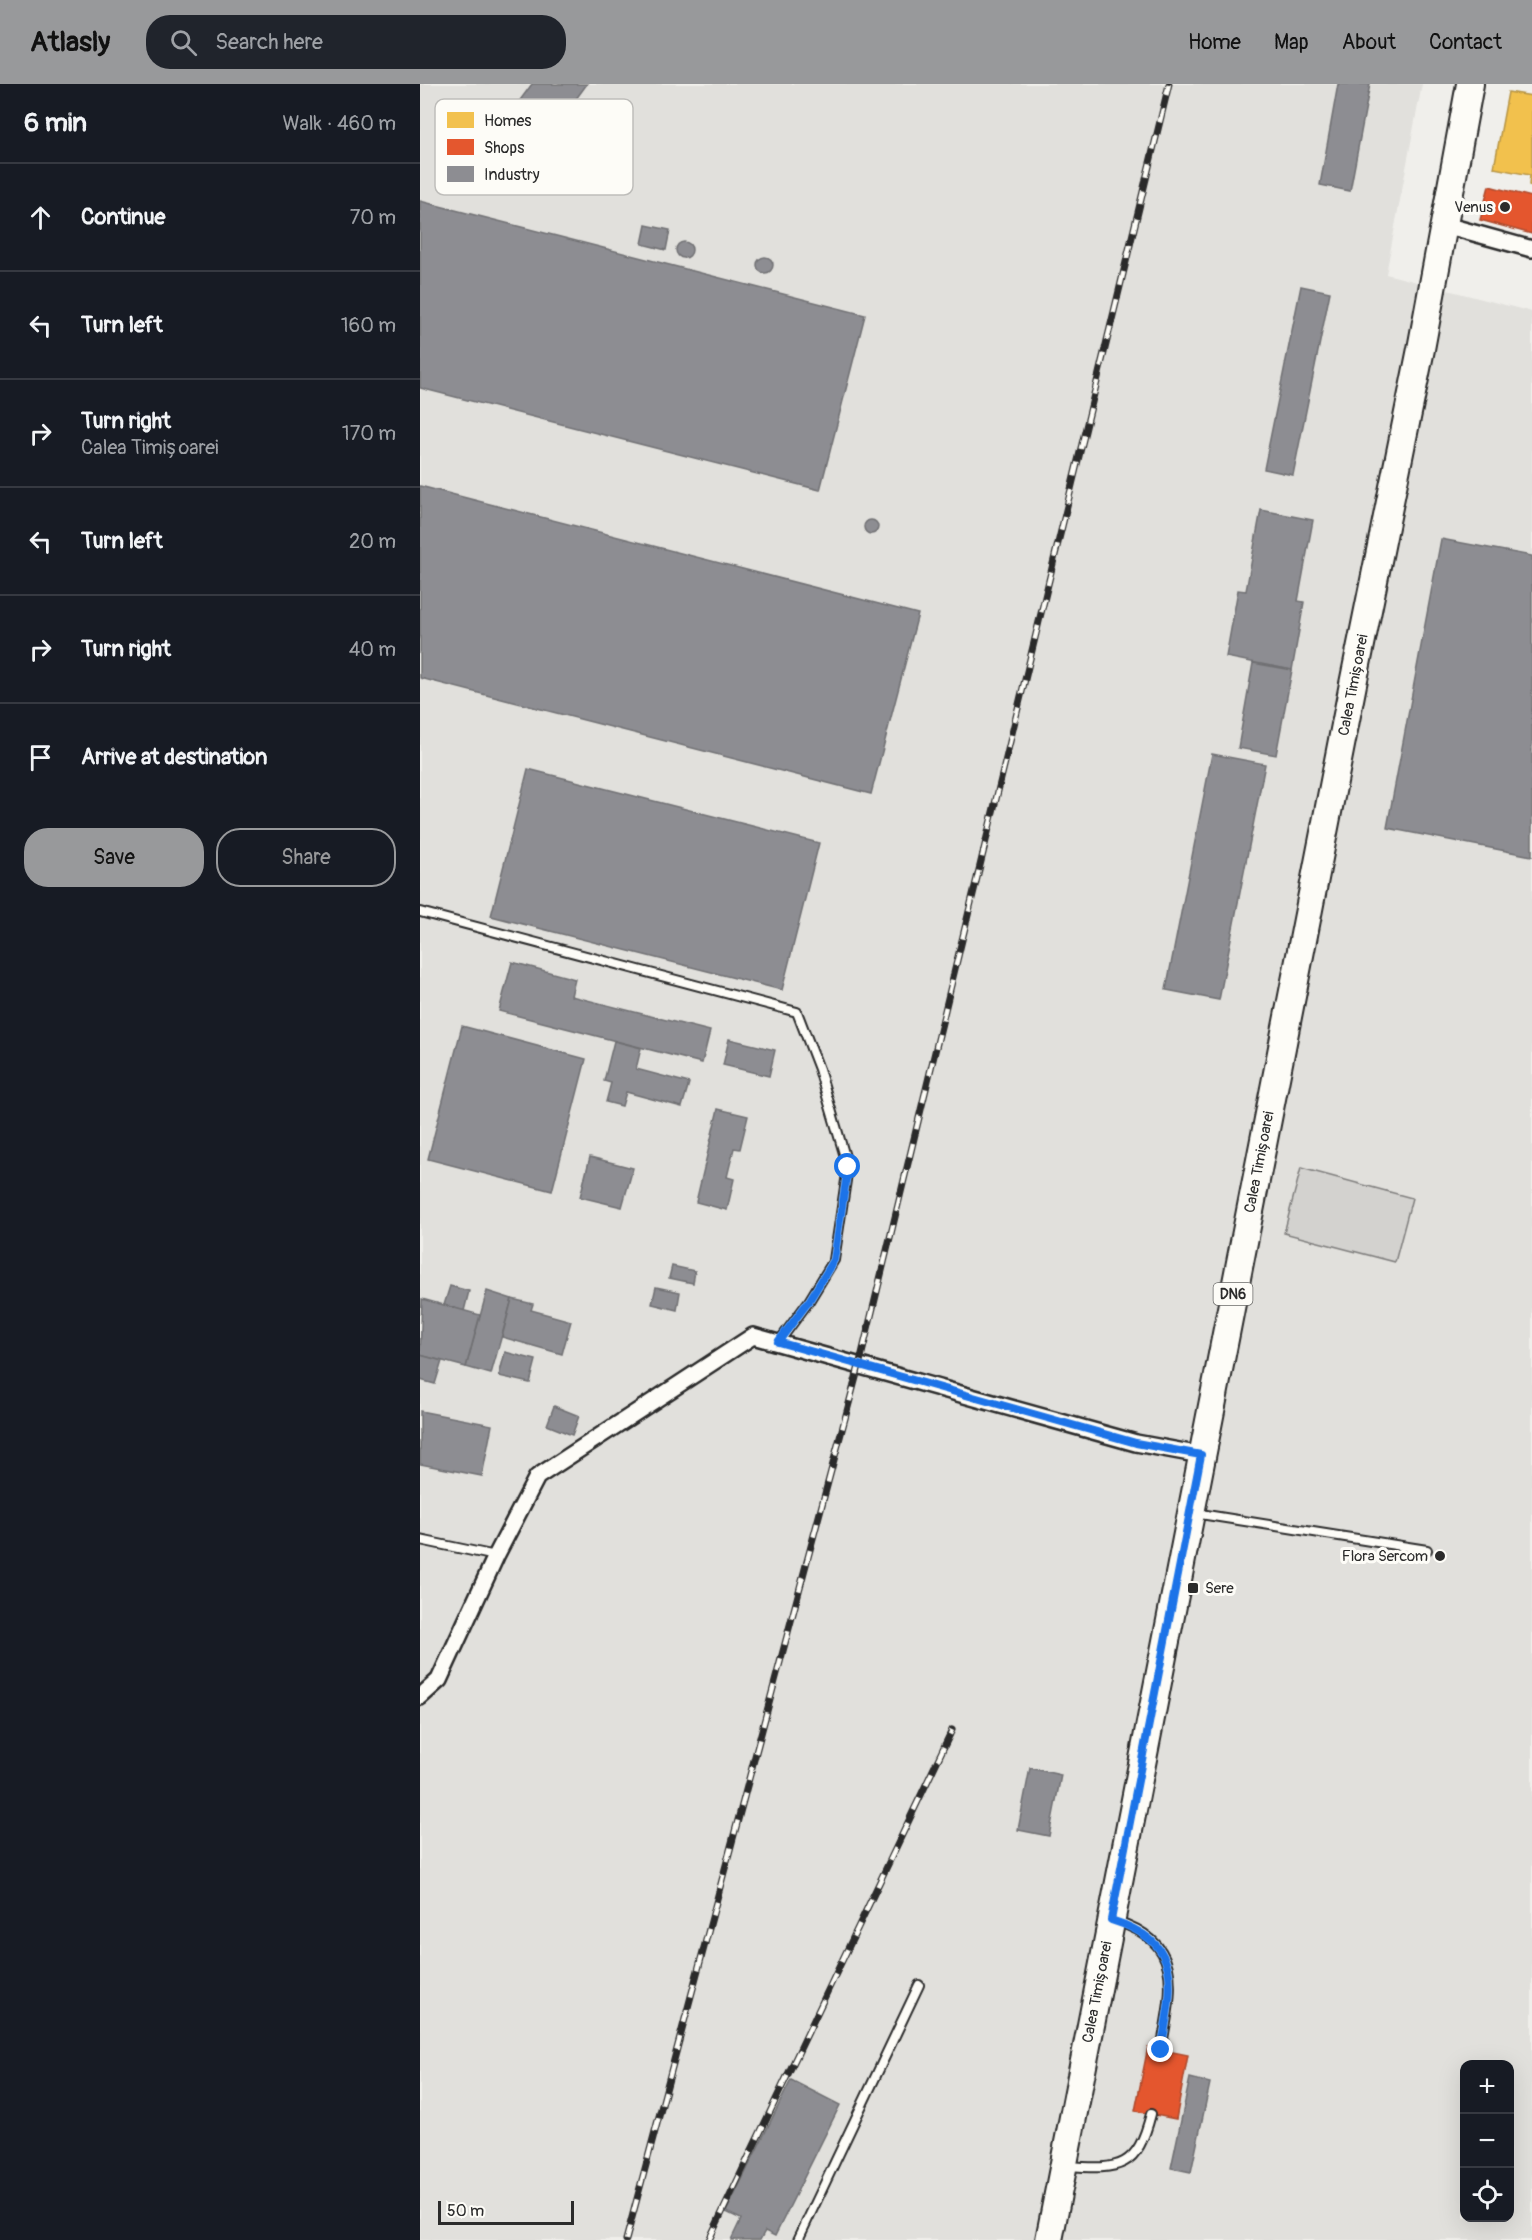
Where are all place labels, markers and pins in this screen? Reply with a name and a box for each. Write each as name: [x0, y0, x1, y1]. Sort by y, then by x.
place label: Venus: [1454, 198, 1493, 217]
marker: Venus: [1498, 200, 1512, 214]
place label: Flora Sercom: [1342, 1547, 1428, 1566]
marker: Flora Sercom: [1433, 1549, 1447, 1563]
place label: Sere: [1205, 1579, 1234, 1598]
marker: Sere: [1186, 1581, 1200, 1595]

